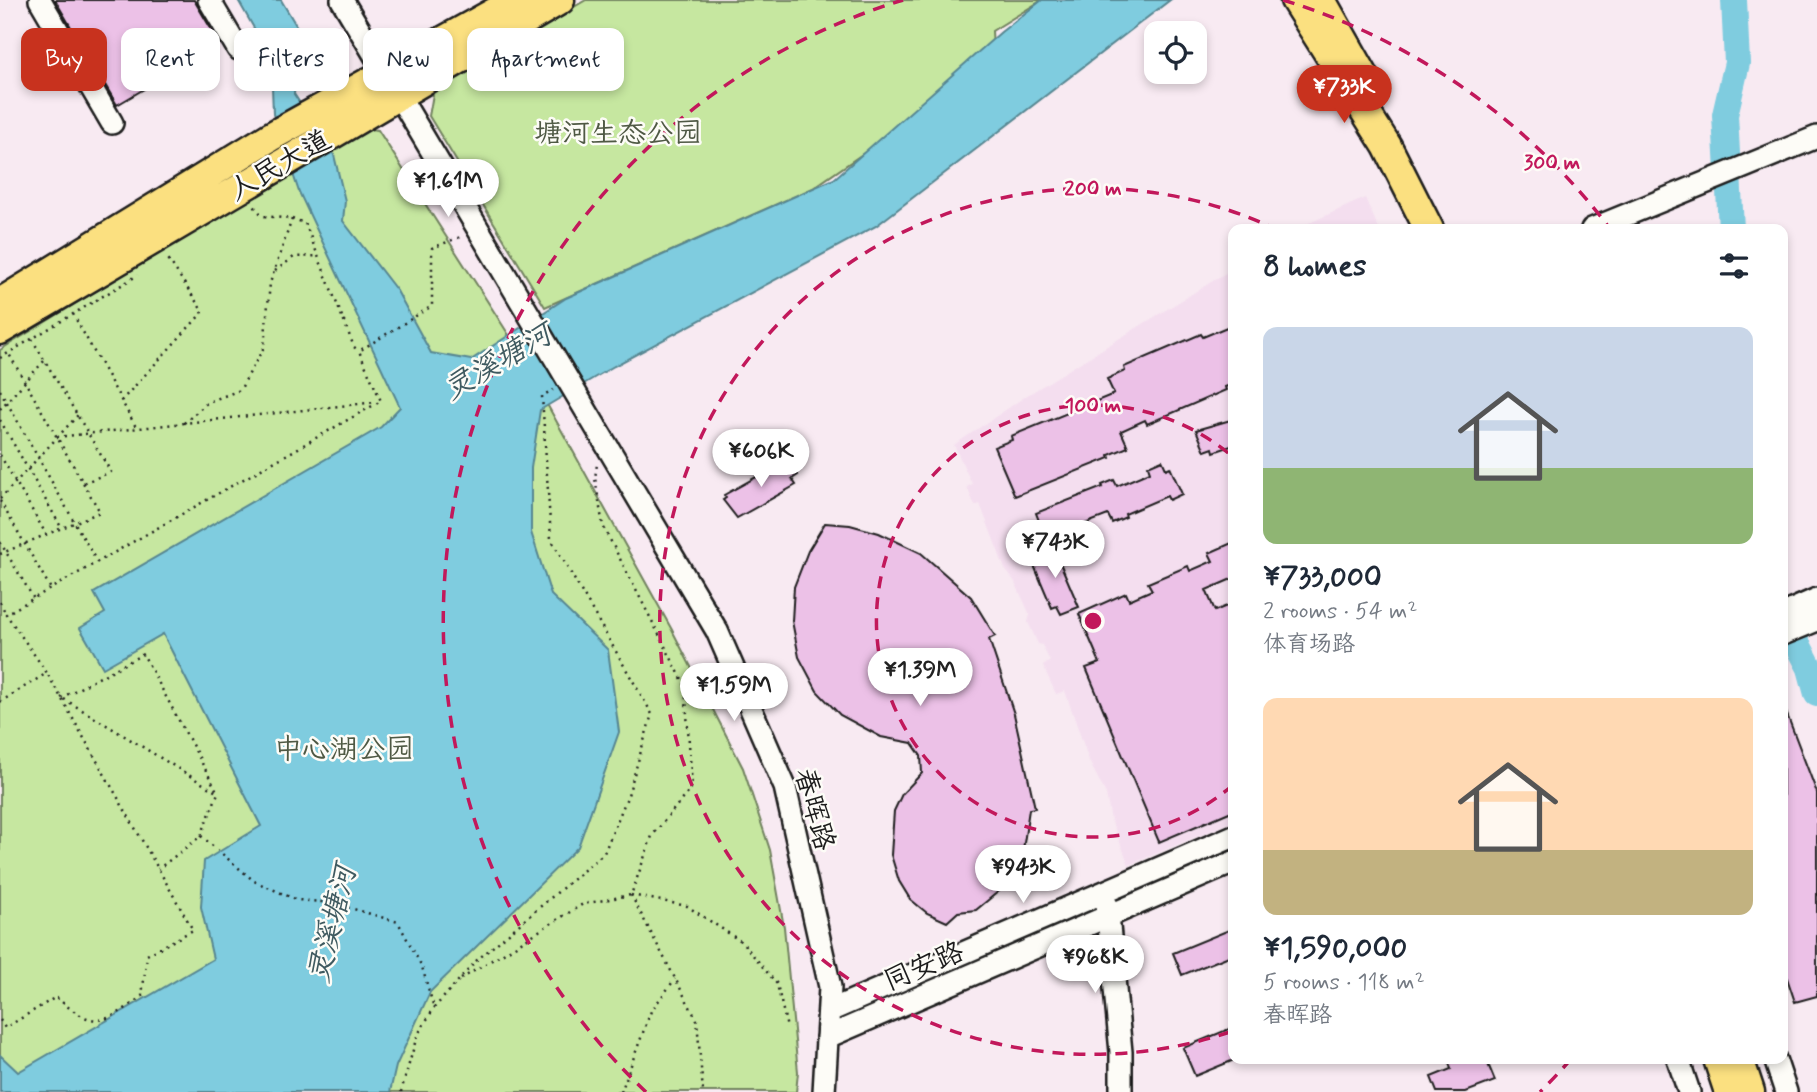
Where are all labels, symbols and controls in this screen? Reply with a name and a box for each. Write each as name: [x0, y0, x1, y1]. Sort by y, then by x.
map controls: [1144, 21, 1207, 84]
button: locate: [1144, 21, 1207, 84]
chip: Buy: [21, 28, 107, 91]
chip: Rent: [121, 28, 220, 91]
chip: Filters: [234, 28, 349, 91]
chip: New: [363, 28, 453, 91]
chip: Apartment: [467, 28, 624, 91]
pin: ¥733K: [1295, 66, 1393, 125]
text: ¥733K: [1313, 73, 1375, 103]
park label: 塘河生态公园: [534, 116, 702, 153]
street label: 人民大道: [222, 122, 338, 210]
text: 300 m: [1524, 149, 1581, 177]
pin: ¥1.61M: [391, 160, 505, 219]
text: ¥1.61M: [413, 167, 483, 197]
text: 200 m: [1064, 175, 1122, 203]
text: 8 homes: [1263, 247, 1366, 286]
icon: filters: [1715, 247, 1753, 285]
water label: 灵溪塘河: [436, 313, 564, 409]
icon: home: [1445, 373, 1571, 499]
text: 100 m: [1065, 392, 1121, 420]
pin: ¥606K: [712, 430, 810, 489]
text: ¥606K: [728, 437, 794, 467]
pin: ¥743K: [1006, 520, 1104, 580]
text: ¥743K: [1022, 528, 1088, 558]
text: ¥733,000: [1263, 558, 1382, 597]
text: 2 rooms · 54 m²: [1263, 597, 1417, 627]
centre of rings: [1081, 609, 1105, 633]
text: 体育场路: [1263, 630, 1355, 660]
pin: ¥1.39M: [863, 648, 977, 708]
text: ¥1.39M: [884, 656, 956, 686]
pin: ¥1.59M: [677, 664, 791, 723]
text: ¥1.59M: [696, 671, 772, 701]
park label: 中心湖公园: [274, 732, 414, 769]
icon: home: [1445, 744, 1571, 870]
street label: 春晖路: [785, 764, 842, 855]
pin: ¥943K: [974, 846, 1072, 905]
text: ¥943K: [991, 853, 1055, 883]
water label: 灵溪塘河: [299, 857, 367, 987]
text: ¥1,590,000: [1263, 929, 1407, 968]
street label: 同安路: [878, 934, 970, 1001]
pin: ¥968K: [1046, 936, 1144, 995]
text: ¥968K: [1062, 943, 1128, 973]
text: 5 rooms · 118 m²: [1263, 968, 1425, 998]
text: 春晖路: [1263, 1001, 1332, 1031]

